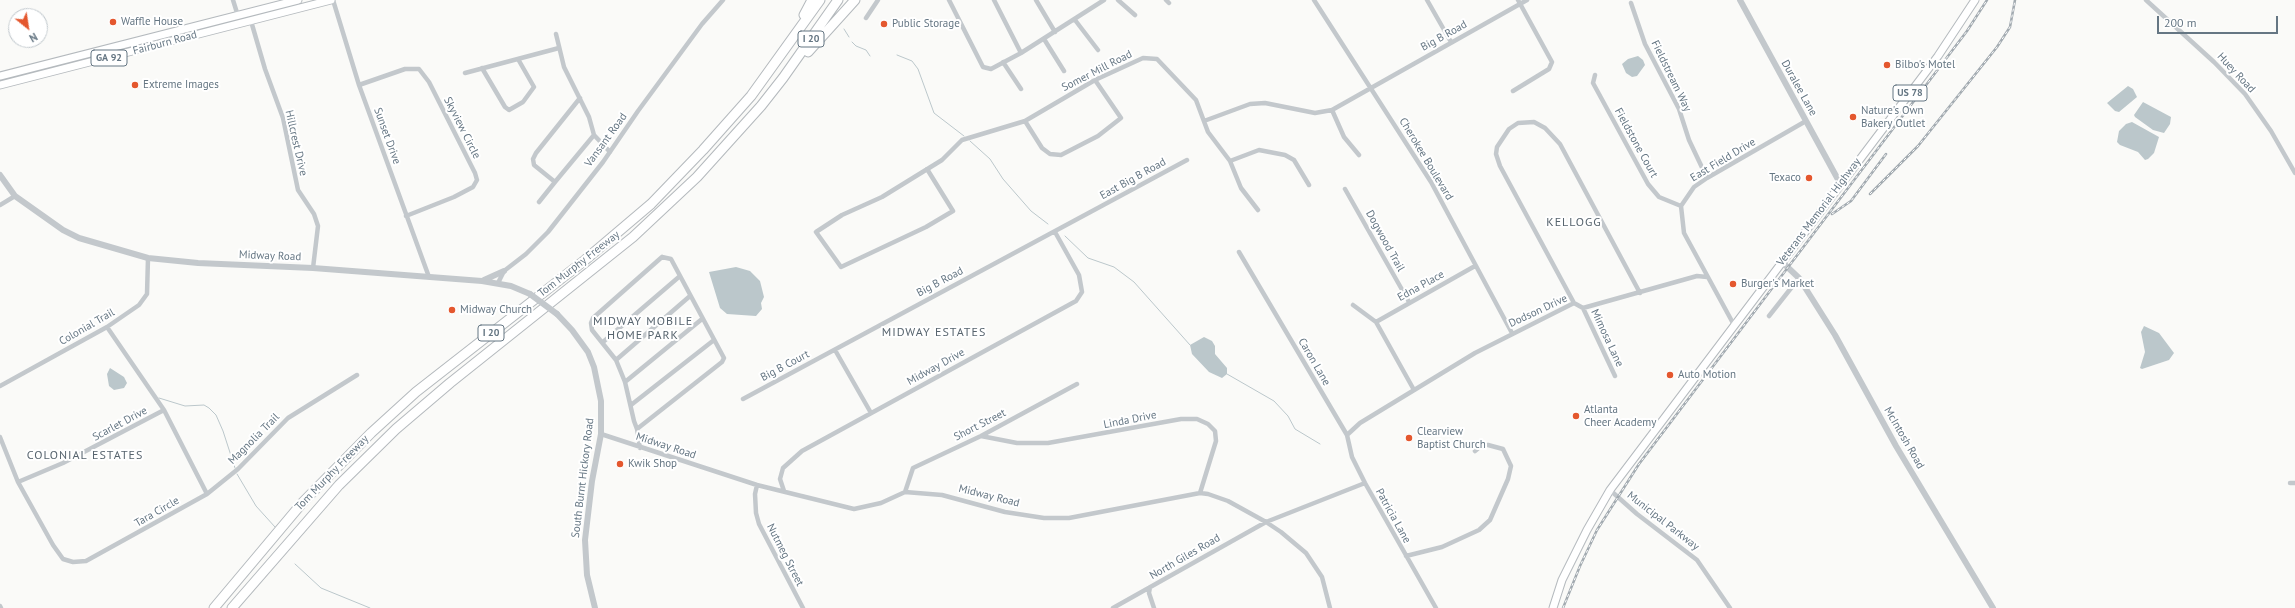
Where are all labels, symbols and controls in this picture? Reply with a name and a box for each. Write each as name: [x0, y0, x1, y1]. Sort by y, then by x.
north arrow: [8, 8, 48, 48]
scale bar: [2159, 8, 2280, 34]
place label: Waffle House: [121, 15, 183, 29]
text: 200 m: [2164, 15, 2197, 30]
marker: Waffle House: [108, 17, 118, 27]
place label: Public Storage: [892, 17, 960, 31]
street label: Big B Road: [1419, 18, 1469, 54]
marker: Public Storage: [879, 19, 889, 29]
street label: Fairburn Road: [132, 28, 198, 58]
text: N: [27, 30, 40, 45]
road number: I 20: [798, 31, 824, 47]
street label: Fieldstream Way: [1648, 38, 1694, 114]
street label: Somer Mill Road: [1060, 48, 1134, 94]
road number: GA 92: [91, 50, 127, 66]
street label: Huey Road: [2214, 50, 2258, 96]
street label: Duralee Lane: [1778, 58, 1820, 118]
place label: Bilbo's Motel: [1895, 58, 1955, 72]
marker: Bilbo's Motel: [1882, 60, 1892, 70]
place label: Extreme Images: [143, 78, 219, 92]
marker: Extreme Images: [130, 80, 140, 90]
road number: US 78: [1893, 85, 1927, 101]
street label: Skyview Circle: [441, 95, 483, 161]
place label: Nature's Own Bakery Outlet: [1861, 104, 1925, 130]
street label: Sunset Drive: [371, 106, 403, 166]
street label: Fieldstone Court: [1611, 106, 1661, 180]
street label: Hillcrest Drive: [282, 109, 310, 177]
street label: Vansant Road: [582, 111, 630, 169]
marker: Nature's Own Bakery Outlet: [1848, 112, 1858, 122]
street label: Cherokee Boulevard: [1396, 115, 1456, 203]
street label: East Field Drive: [1688, 135, 1758, 185]
street label: East Big B Road: [1098, 155, 1168, 203]
street label: Veterans Memorial Highway: [1774, 156, 1864, 268]
place label: Texaco: [1769, 171, 1801, 185]
marker: Texaco: [1804, 173, 1814, 183]
street label: Dogwood Trail: [1363, 208, 1407, 274]
district label: KELLOGG: [1546, 216, 1602, 230]
street label: Tom Murphy Freeway: [536, 228, 622, 300]
street label: Midway Road: [239, 248, 301, 264]
street label: Big B Road: [914, 264, 966, 300]
street label: Edna Place: [1395, 268, 1447, 304]
place label: Burger's Market: [1741, 277, 1814, 291]
marker: Burger's Market: [1728, 279, 1738, 289]
street label: Dodson Drive: [1507, 292, 1569, 330]
place label: Midway Church: [460, 303, 532, 317]
marker: Midway Church: [447, 305, 457, 315]
street label: Colonial Trail: [57, 306, 117, 348]
street label: Mimosa Lane: [1588, 307, 1626, 369]
district label: MIDWAY MOBILE HOME PARK: [593, 315, 693, 343]
road number: I 20: [478, 325, 504, 341]
district label: MIDWAY ESTATES: [882, 326, 986, 340]
street label: Caron Lane: [1295, 336, 1333, 388]
street label: Midway Drive: [905, 346, 967, 388]
street label: Big B Court: [758, 348, 812, 384]
place label: Auto Motion: [1678, 368, 1736, 382]
marker: Auto Motion: [1665, 370, 1675, 380]
place label: Atlanta Cheer Academy: [1584, 403, 1656, 429]
street label: Scarlet Drive: [90, 404, 150, 444]
street label: McIntosh Road: [1881, 405, 1927, 471]
street label: Short Street: [952, 406, 1008, 444]
street label: Linda Drive: [1102, 408, 1158, 432]
street label: Magnolia Trail: [226, 411, 282, 467]
marker: Atlanta Cheer Academy: [1571, 411, 1581, 421]
street label: South Burnt Hickory Road: [569, 417, 597, 539]
place label: Clearview Baptist Church: [1417, 425, 1486, 451]
street label: Midway Road: [634, 430, 698, 462]
street label: Tom Murphy Freeway: [293, 432, 371, 514]
marker: Clearview Baptist Church: [1404, 433, 1414, 443]
district label: COLONIAL ESTATES: [27, 449, 143, 463]
place label: Kwik Shop: [628, 457, 677, 471]
marker: Kwik Shop: [615, 459, 625, 469]
street label: Midway Road: [957, 482, 1021, 510]
street label: Patricia Lane: [1373, 486, 1413, 546]
street label: Municipal Parkway: [1624, 489, 1702, 553]
street label: Tara Circle: [132, 494, 182, 530]
street label: Nutmeg Street: [764, 522, 806, 588]
street label: North Giles Road: [1147, 531, 1223, 583]

